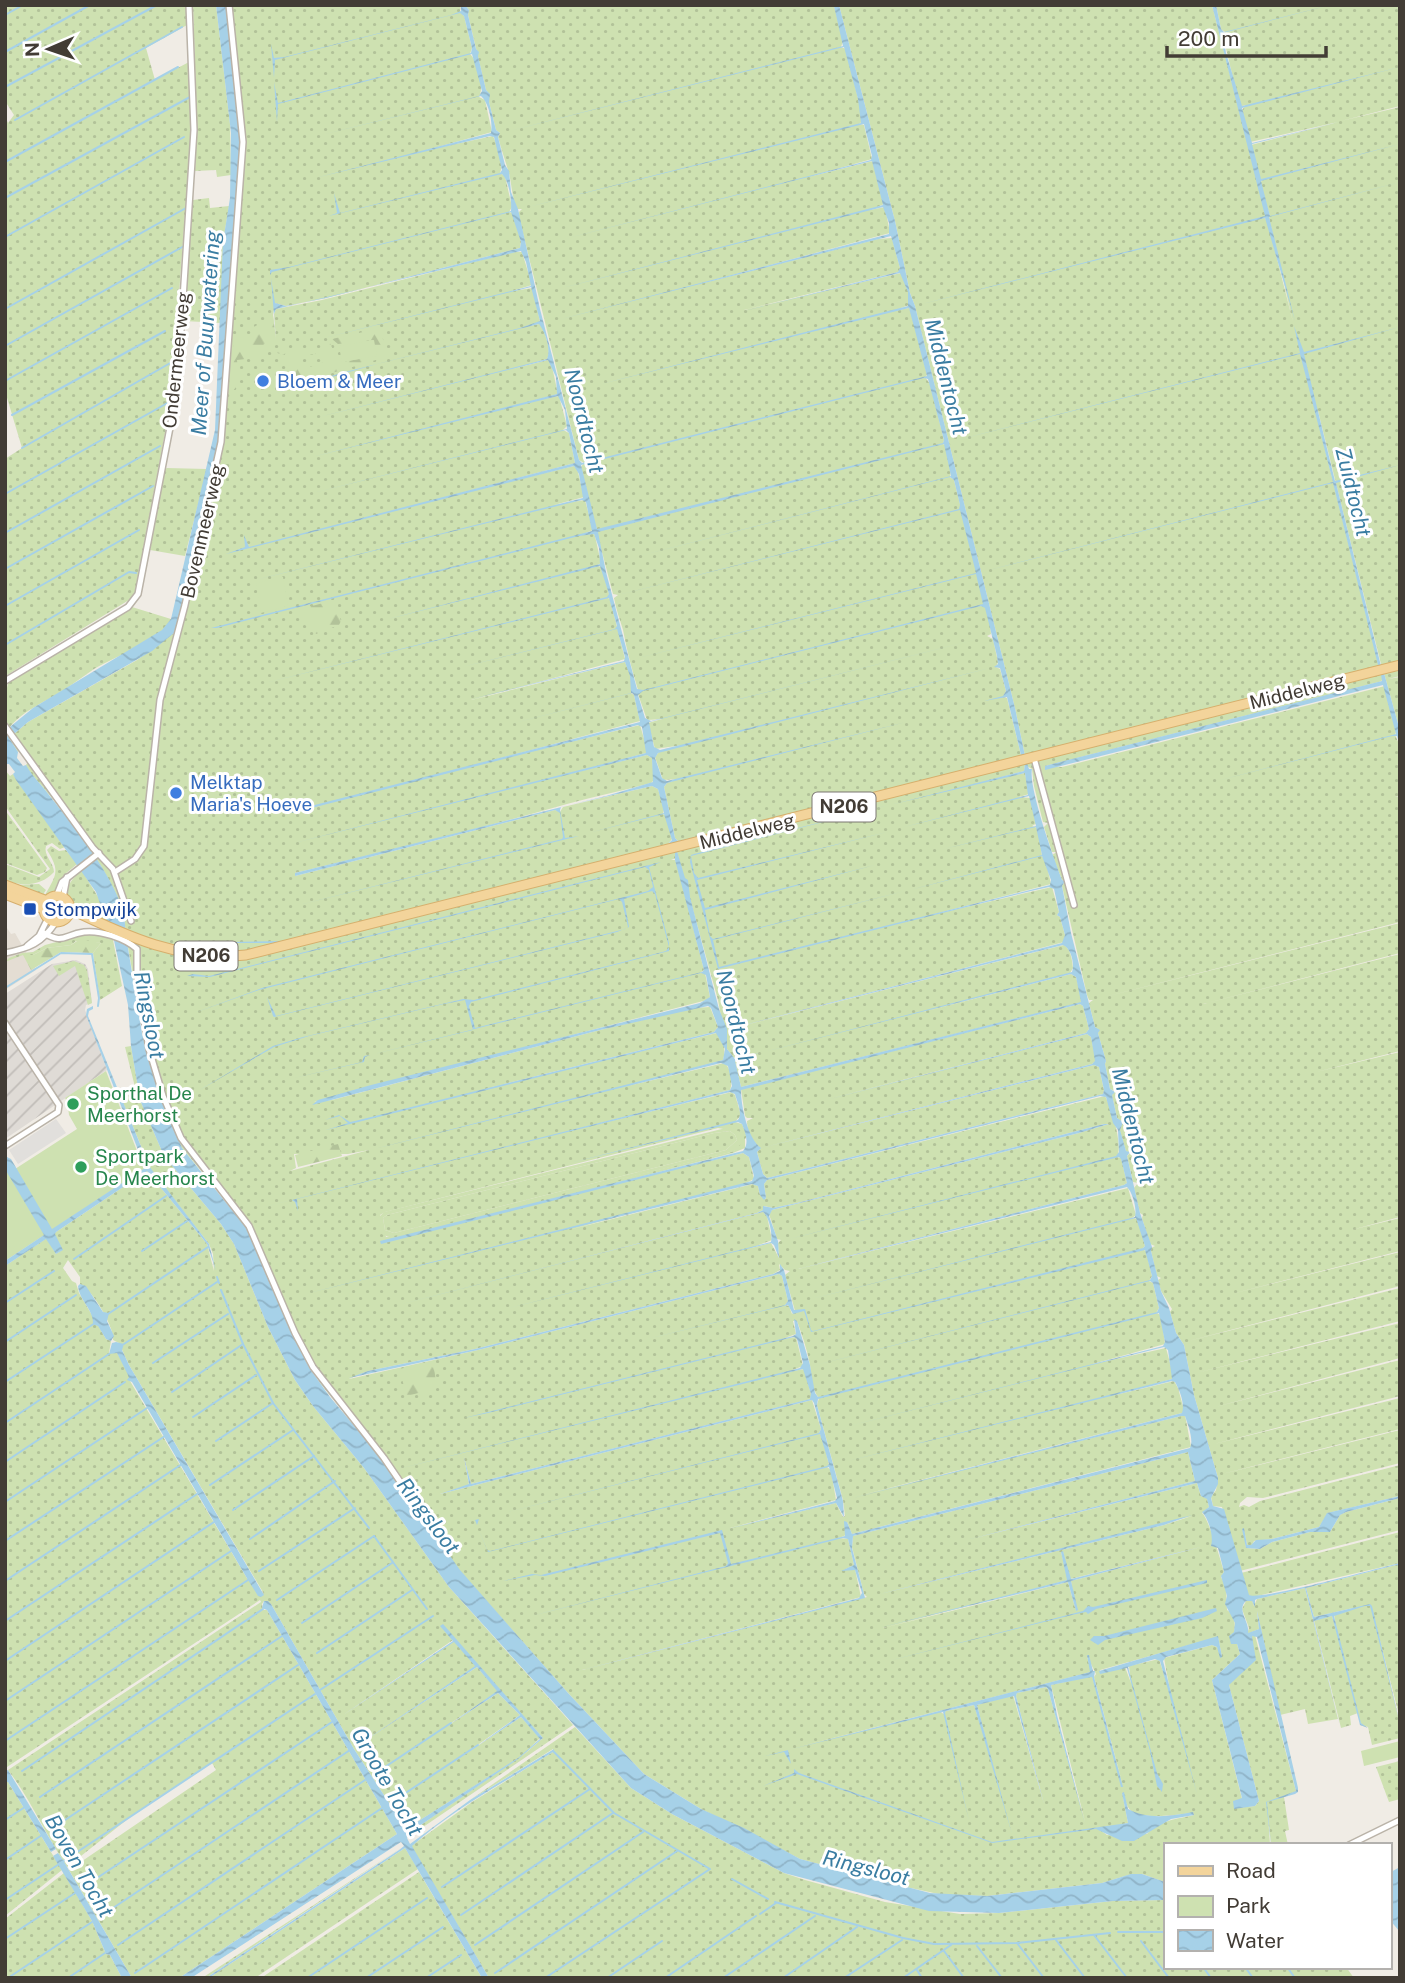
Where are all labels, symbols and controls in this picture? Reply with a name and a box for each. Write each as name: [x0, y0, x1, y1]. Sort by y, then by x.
north arrow: [14, 14, 84, 84]
scale bar: [1167, 14, 1326, 58]
text: 200 m: [1178, 26, 1239, 51]
text: N: [21, 42, 43, 57]
water label: Meer of Buurwatering: [186, 229, 225, 436]
street label: Ondermeerweg: [158, 291, 194, 429]
water label: Middentocht: [920, 316, 973, 438]
water label: Noordtocht: [559, 366, 610, 476]
place label: Bloem & Meer: [277, 370, 401, 392]
marker: Bloem & Meer: [255, 373, 271, 389]
water label: Zuidtocht: [1330, 445, 1377, 539]
street label: Bovenmeerweg: [176, 461, 228, 600]
street label: Middelweg: [1247, 668, 1347, 713]
place label: Melktap Maria's Hoeve: [190, 771, 312, 815]
marker: Melktap Maria's Hoeve: [168, 785, 184, 801]
road number: N206: [812, 792, 876, 822]
street label: Middelweg: [697, 808, 797, 853]
place label: Stompwijk: [44, 898, 137, 920]
marker: Stompwijk: [22, 901, 38, 917]
road number: N206: [174, 942, 238, 971]
water label: Noordtocht: [711, 967, 762, 1077]
water label: Ringsloot: [129, 969, 170, 1061]
water label: Middentocht: [1107, 1065, 1160, 1187]
place label: Sporthal De Meerhorst: [87, 1082, 192, 1126]
marker: Sporthal De Meerhorst: [65, 1096, 81, 1112]
place label: Sportpark De Meerhorst: [95, 1145, 215, 1189]
marker: Sportpark De Meerhorst: [73, 1159, 89, 1175]
water label: Ringsloot: [392, 1473, 465, 1559]
water label: Groote Tocht: [346, 1723, 429, 1840]
water label: Boven Tocht: [40, 1810, 119, 1922]
legend: [1164, 1843, 1391, 1969]
water label: Ringsloot: [820, 1845, 912, 1890]
text: Road: [1226, 1858, 1276, 1883]
text: Park: [1226, 1893, 1271, 1918]
text: Water: [1226, 1928, 1284, 1953]

